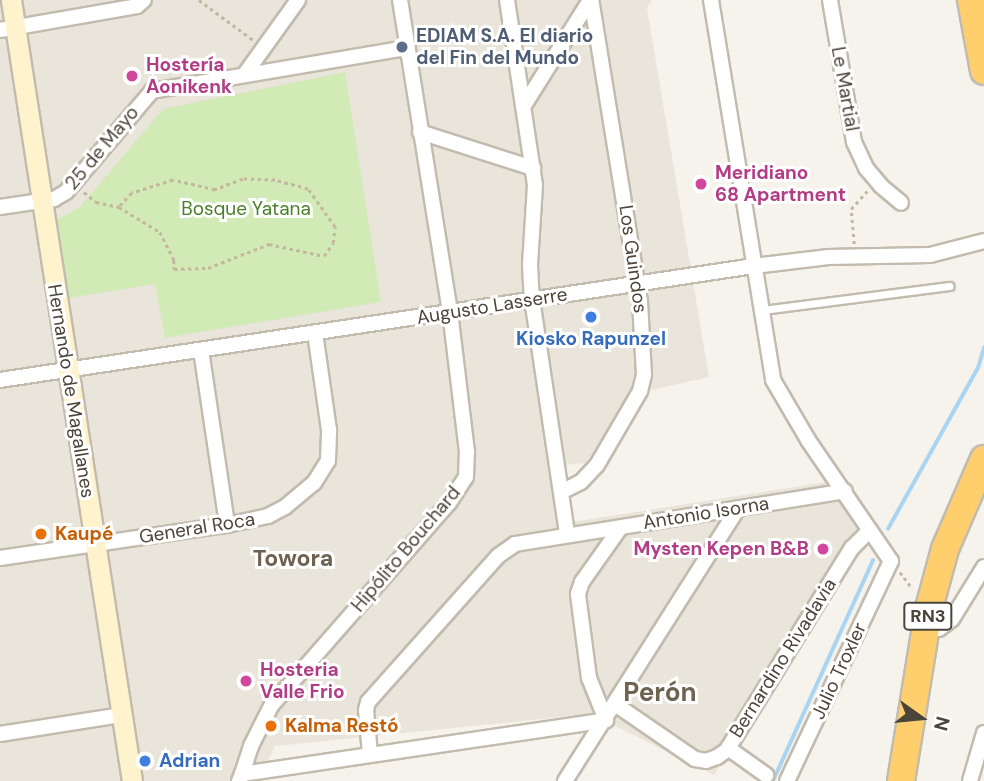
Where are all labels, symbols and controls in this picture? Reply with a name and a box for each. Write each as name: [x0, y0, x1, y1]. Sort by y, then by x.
place label: EDIAM S.A. El diario del Fin del Mundo: [416, 25, 593, 69]
marker: EDIAM S.A. El diario del Fin del Mundo: [394, 39, 410, 55]
street label: Le Martial: [826, 45, 864, 133]
place label: Hostería Aonikenk: [146, 54, 232, 98]
marker: Hostería Aonikenk: [124, 68, 140, 84]
street label: 25 de Mayo: [60, 101, 144, 195]
place label: Meridiano 68 Apartment: [715, 162, 846, 206]
marker: Meridiano 68 Apartment: [693, 176, 709, 192]
park label: Bosque Yatana: [181, 198, 311, 220]
street label: Los Guindos: [614, 203, 652, 315]
street label: Hernando de Magallanes: [43, 282, 99, 500]
street label: Augusto Lasserre: [415, 283, 569, 329]
marker: Kiosko Rapunzel: [583, 309, 599, 325]
place label: Kiosko Rapunzel: [516, 328, 666, 350]
street label: Hipólito Bouchard: [347, 481, 465, 617]
street label: Antonio Isorna: [641, 492, 771, 534]
street label: General Roca: [138, 508, 256, 548]
place label: Kaupé: [55, 523, 113, 545]
marker: Kaupé: [33, 526, 49, 542]
place label: Mysten Kepen B&B: [634, 538, 809, 560]
marker: Mysten Kepen B&B: [815, 541, 831, 557]
district label: Towora: [253, 544, 333, 572]
street label: Bernardino Rivadavia: [725, 574, 841, 742]
road number: RN3: [902, 602, 954, 630]
street label: Julio Troxler: [807, 619, 871, 723]
place label: Hosteria Valle Frio: [260, 659, 345, 703]
marker: Hosteria Valle Frio: [238, 673, 254, 689]
district label: Perón: [623, 677, 697, 709]
north arrow: [886, 683, 956, 753]
text: N: [928, 714, 956, 733]
place label: Kalma Restó: [285, 715, 399, 737]
marker: Kalma Restó: [263, 718, 279, 734]
place label: Adrian: [159, 750, 220, 772]
marker: Adrian: [137, 753, 153, 769]

